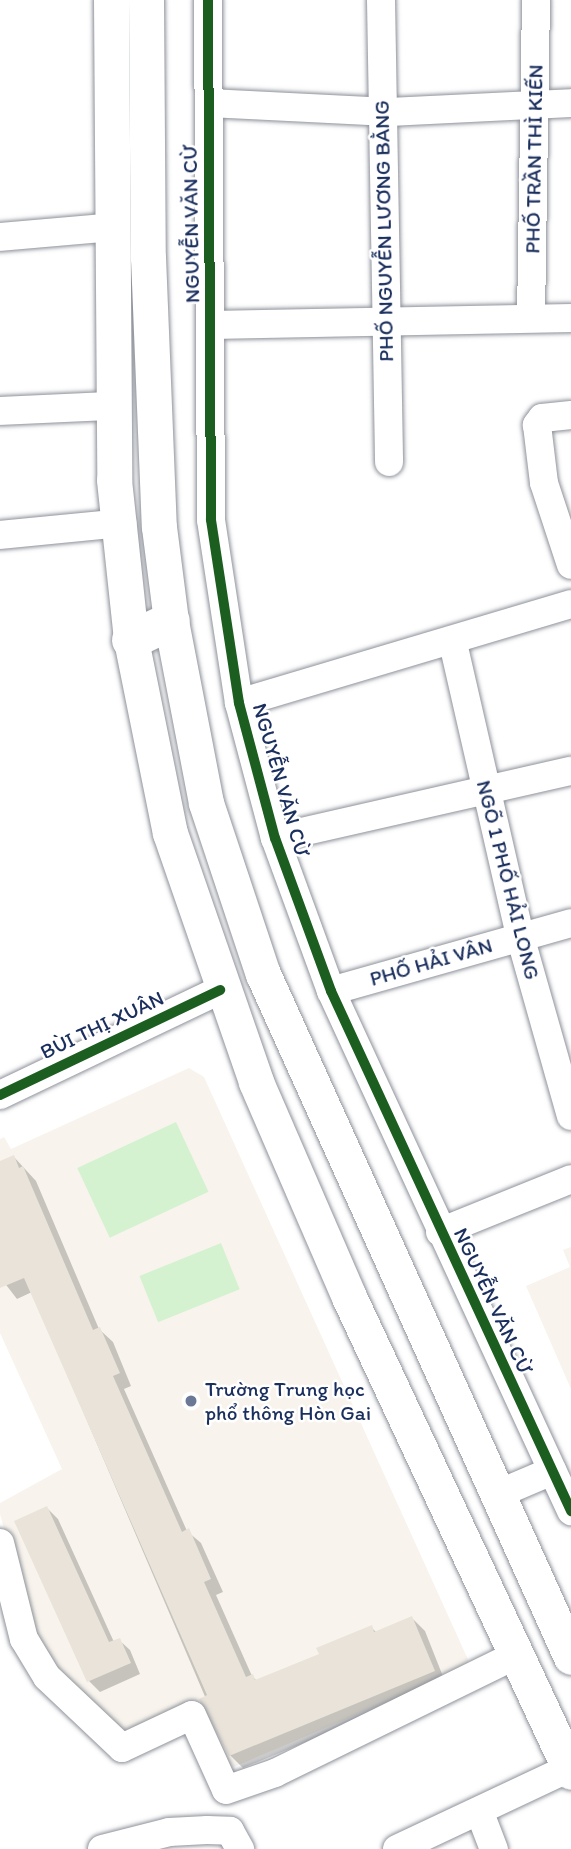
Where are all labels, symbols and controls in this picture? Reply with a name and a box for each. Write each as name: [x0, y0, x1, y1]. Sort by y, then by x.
street label: PHỐ TRẦN THÌ KIẾN: [520, 64, 548, 254]
street label: PHỐ NGUYỄN LƯƠNG BẰNG: [369, 100, 399, 362]
street label: NGUYỄN VĂN CỪ: [177, 145, 205, 303]
street label: NGUYỄN VĂN CỪ: [247, 701, 315, 859]
street label: NGÕ 1 PHỐ HẢI LONG: [471, 778, 545, 982]
street label: PHỐ HẢI VÂN: [367, 932, 495, 992]
street label: BÙI THỊ XUÂN: [36, 985, 168, 1065]
street label: NGUYỄN VĂN CỪ: [448, 1224, 538, 1378]
place label: Trường Trung học phổ thông Hòn Gai: [205, 1376, 372, 1426]
marker: Trường Trung học phổ thông Hòn Gai: [183, 1393, 199, 1409]

